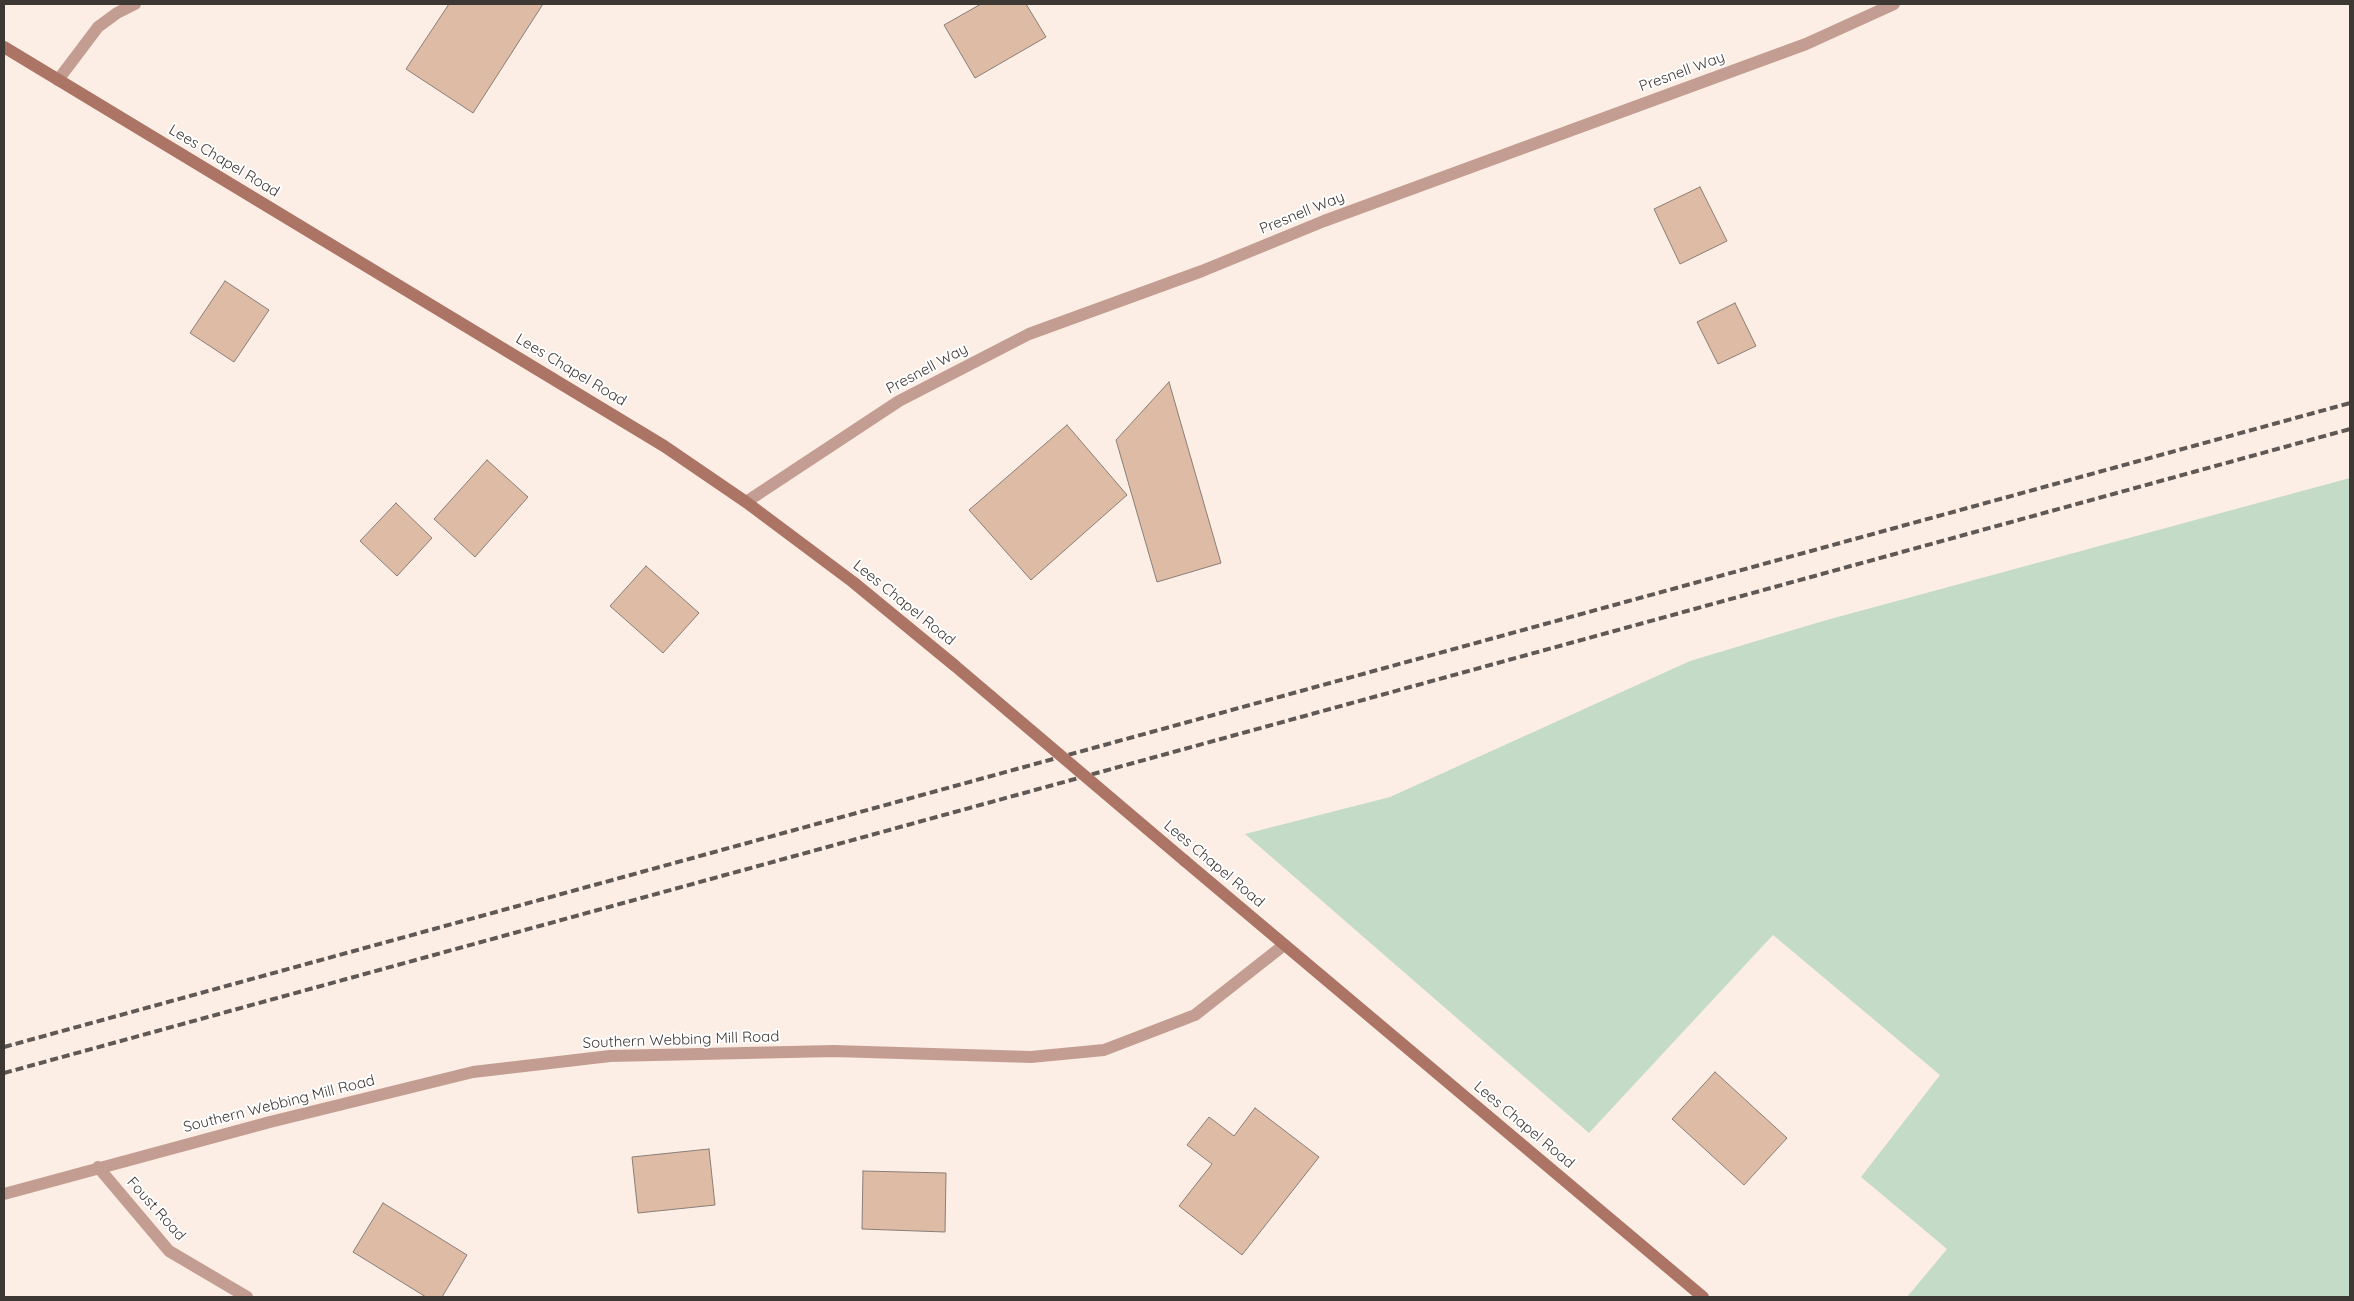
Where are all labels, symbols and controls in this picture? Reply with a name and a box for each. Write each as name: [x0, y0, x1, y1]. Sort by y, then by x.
street label: Presnell Way: [1637, 48, 1727, 96]
street label: Lees Chapel Road: [165, 121, 283, 201]
street label: Presnell Way: [1257, 188, 1347, 238]
street label: Lees Chapel Road: [512, 330, 630, 410]
street label: Presnell Way: [883, 340, 971, 398]
street label: Lees Chapel Road: [849, 556, 959, 650]
street label: Lees Chapel Road: [1160, 817, 1268, 911]
street label: Southern Webbing Mill Road: [582, 1028, 780, 1052]
street label: Southern Webbing Mill Road: [181, 1071, 377, 1137]
street label: Lees Chapel Road: [1470, 1078, 1578, 1172]
street label: Foust Road: [123, 1174, 189, 1244]

